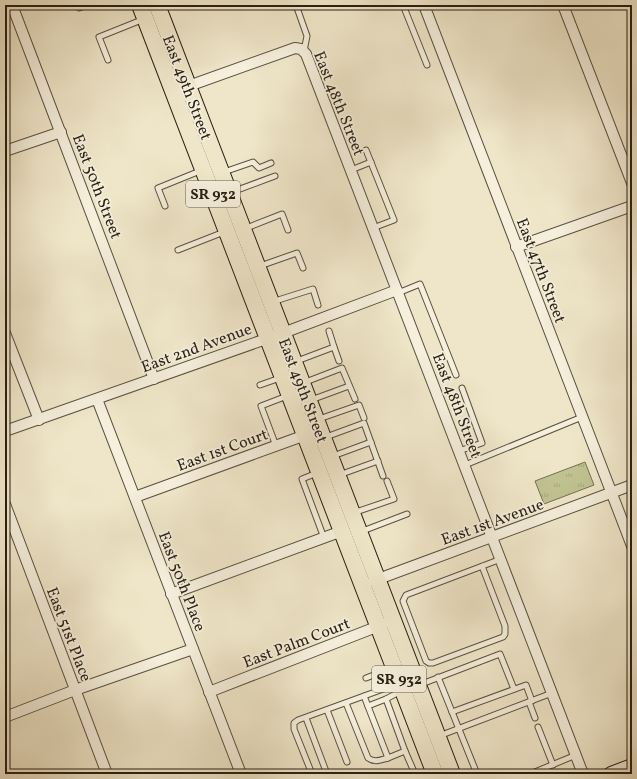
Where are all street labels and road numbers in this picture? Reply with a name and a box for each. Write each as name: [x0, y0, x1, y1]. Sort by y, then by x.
street label: East 49th Street: [156, 32, 216, 144]
street label: East 48th Street: [307, 48, 369, 160]
street label: East 50th Street: [66, 131, 126, 243]
road number: SR 932: [186, 181, 240, 207]
street label: East 47th Street: [510, 215, 570, 327]
street label: East 2nd Avenue: [138, 319, 255, 379]
street label: East 49th Street: [272, 335, 332, 447]
street label: East 48th Street: [426, 350, 486, 462]
street label: East 1st Court: [174, 424, 272, 478]
street label: East 1st Avenue: [438, 494, 547, 552]
street label: East 50th Place: [152, 529, 210, 635]
street label: East 51st Place: [40, 584, 96, 685]
street label: East Palm Court: [240, 613, 354, 674]
road number: SR 932: [372, 666, 426, 692]

